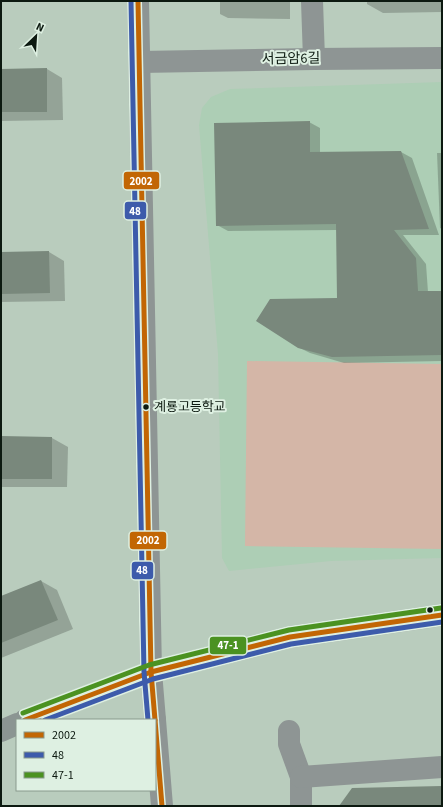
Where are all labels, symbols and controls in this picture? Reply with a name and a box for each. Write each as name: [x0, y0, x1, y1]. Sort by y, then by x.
north arrow: [16, 16, 56, 56]
text: N: [34, 19, 47, 36]
street label: 서금암6길: [262, 48, 320, 70]
line badge: 2002: [123, 171, 160, 190]
text: 2002: [129, 174, 153, 189]
line badge: 48: [124, 201, 147, 220]
text: 48: [129, 204, 141, 219]
place label: 계룡고등학교: [154, 398, 226, 416]
marker: 계룡고등학교: [141, 402, 151, 412]
line badge: 2002: [129, 531, 167, 550]
text: 2002: [136, 533, 160, 548]
line badge: 48: [131, 561, 154, 580]
text: 48: [136, 563, 148, 578]
unlabelled marker: [425, 605, 435, 615]
line badge: 47-1: [209, 636, 247, 655]
text: 47-1: [217, 638, 239, 653]
legend: [16, 719, 156, 791]
text: 2002: [52, 727, 76, 744]
text: 48: [52, 747, 64, 764]
text: 47-1: [52, 767, 74, 784]

